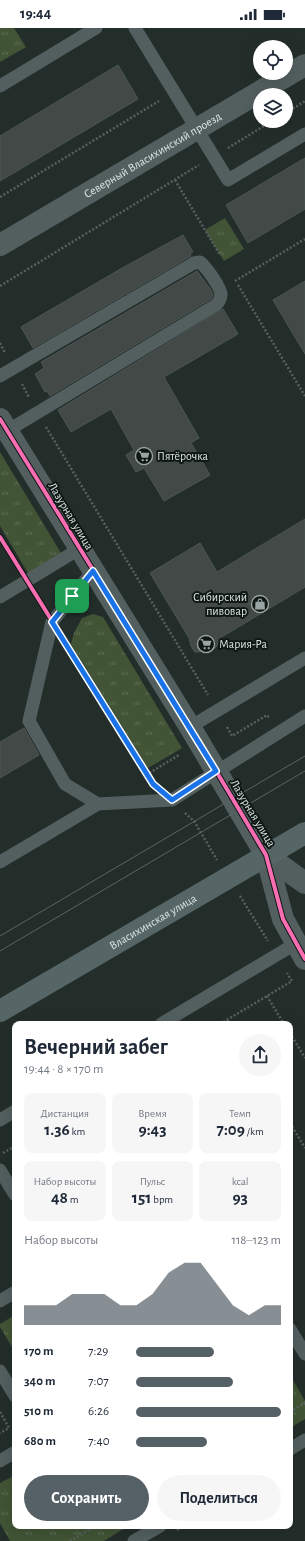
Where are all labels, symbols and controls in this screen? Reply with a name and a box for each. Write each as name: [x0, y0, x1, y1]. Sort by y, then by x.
text: 19:44: [20, 6, 51, 21]
map controls: [253, 40, 293, 128]
button: locate: [253, 40, 293, 80]
button: layers: [253, 88, 293, 128]
street label: Северный Власихинский проезд: [82, 110, 223, 200]
supermarket icon: Пятёрочка: [134, 446, 154, 466]
place label: Пятёрочка: [157, 450, 209, 462]
street label: Лазурная улица: [45, 480, 96, 553]
pin: [55, 579, 89, 613]
icon: arrive: [61, 585, 83, 607]
place label: Сибирский пивовар: [193, 591, 247, 617]
shop icon: Сибирский пивовар: [250, 594, 270, 614]
supermarket icon: Мария-Ра: [196, 634, 216, 654]
place label: Мария-Ра: [219, 638, 267, 650]
street label: Лазурная улица: [227, 777, 278, 850]
street label: Власихинская улица: [107, 891, 199, 952]
button: share: [239, 1034, 281, 1076]
text: Вечерний забег: [24, 1036, 168, 1058]
text: 19:44 · 8 × 170 m: [24, 1063, 103, 1076]
text: Дистанция: [41, 1108, 89, 1119]
text: Время: [138, 1108, 167, 1119]
text: Темп: [229, 1108, 251, 1119]
text: 1.36: [44, 1121, 70, 1138]
text: 9:43: [139, 1121, 166, 1138]
text: 7:09: [217, 1121, 245, 1138]
text: km: [70, 1126, 85, 1137]
text: /km: [245, 1126, 264, 1137]
text: Набор высоты: [33, 1176, 96, 1187]
text: Пульс: [140, 1176, 165, 1187]
text: kcal: [232, 1176, 249, 1187]
text: 48: [51, 1189, 68, 1206]
text: 151: [132, 1189, 151, 1206]
text: 93: [232, 1189, 248, 1206]
text: m: [68, 1194, 79, 1205]
text: bpm: [151, 1194, 173, 1205]
text: Набор высоты: [24, 1234, 98, 1247]
text: 118–123 m: [231, 1234, 281, 1247]
text: 170 m: [24, 1345, 54, 1358]
text: 7:29: [88, 1345, 108, 1358]
text: 340 m: [24, 1375, 55, 1388]
text: 7:07: [88, 1375, 109, 1388]
text: 510 m: [24, 1405, 54, 1418]
text: 6:26: [88, 1405, 109, 1418]
text: 680 m: [24, 1435, 56, 1448]
text: 7:40: [88, 1435, 110, 1448]
button: Сохранить: [24, 1475, 149, 1521]
button: Поделиться: [157, 1475, 281, 1521]

